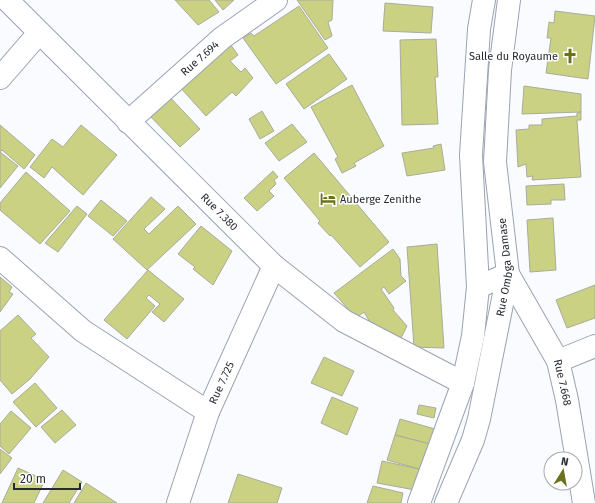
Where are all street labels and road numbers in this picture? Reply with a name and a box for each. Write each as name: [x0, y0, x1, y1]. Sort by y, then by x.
street label: Rue 7.694: [178, 38, 222, 79]
street label: Rue 7.380: [198, 191, 241, 233]
street label: Rue Ombga Damase: [494, 217, 515, 318]
street label: Rue 7.668: [551, 358, 574, 407]
street label: Rue 7.725: [206, 359, 237, 406]

